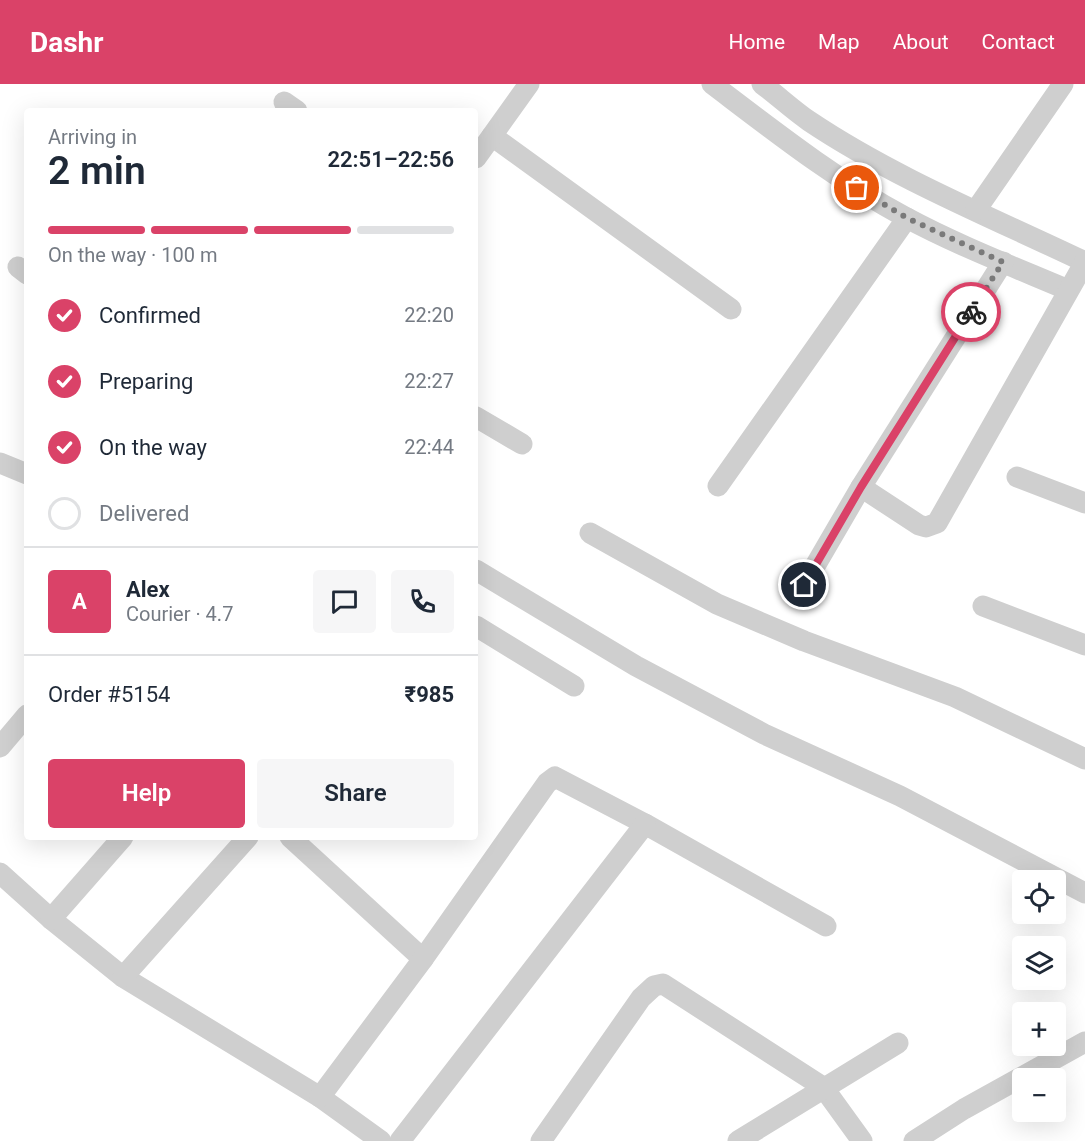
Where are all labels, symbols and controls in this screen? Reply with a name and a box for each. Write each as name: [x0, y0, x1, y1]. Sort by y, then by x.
text: Dashr: [30, 26, 104, 59]
text: Home: [729, 30, 785, 54]
text: Map: [818, 30, 860, 54]
text: About: [893, 30, 949, 54]
text: Contact: [982, 30, 1055, 54]
text: Arriving in: [48, 125, 137, 149]
text: 22:51–22:56: [327, 147, 454, 172]
text: 2 min: [48, 148, 146, 194]
pin: [831, 162, 882, 213]
icon: bag: [840, 171, 873, 204]
text: On the way · 100 m: [48, 243, 217, 267]
courier: [941, 282, 1001, 342]
icon: bike: [955, 296, 988, 329]
icon: check: [48, 299, 81, 332]
text: Confirmed: [99, 303, 201, 328]
text: 22:20: [404, 303, 454, 327]
icon: check: [48, 365, 81, 398]
text: Preparing: [99, 369, 193, 394]
text: 22:27: [404, 369, 454, 393]
icon: check: [48, 431, 81, 464]
text: On the way: [99, 435, 207, 460]
text: 22:44: [404, 435, 454, 459]
text: Delivered: [99, 501, 189, 526]
pin: [778, 559, 829, 610]
icon: home: [787, 568, 820, 601]
button: chat: [313, 570, 376, 633]
button: phone: [391, 570, 454, 633]
text: Alex: [126, 577, 170, 602]
text: A: [72, 589, 87, 614]
text: Courier · 4.7: [126, 602, 233, 626]
text: Order #5154: [48, 682, 170, 707]
text: ₹985: [405, 682, 454, 707]
button: Help: [48, 759, 245, 828]
button: Share: [257, 759, 454, 828]
map controls: [1012, 870, 1066, 1122]
button: locate: [1012, 870, 1066, 924]
button: layers: [1012, 936, 1066, 990]
button: +: [1012, 1002, 1066, 1056]
button: −: [1012, 1068, 1066, 1122]

